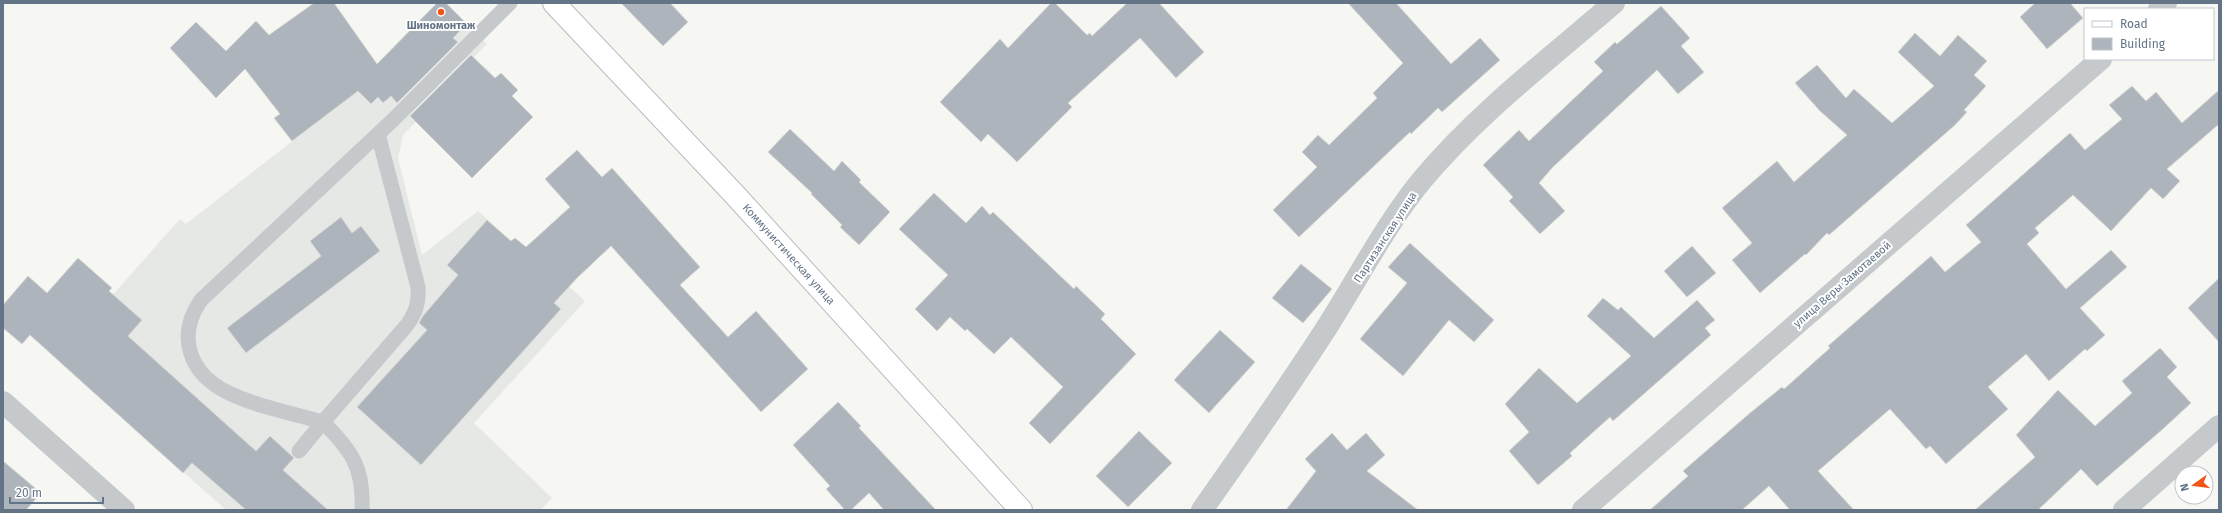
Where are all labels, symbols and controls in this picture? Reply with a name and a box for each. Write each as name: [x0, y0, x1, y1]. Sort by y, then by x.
marker: Шиномонтаж: [436, 7, 446, 17]
legend: [2084, 8, 2214, 60]
text: Road: [2120, 17, 2148, 31]
place label: Шиномонтаж: [407, 19, 476, 32]
text: Building: [2120, 37, 2166, 51]
street label: Партизанская улица: [1351, 189, 1420, 285]
street label: Коммунистическая улица: [740, 201, 837, 307]
street label: улица Веры Замотаевой: [1791, 239, 1894, 330]
north arrow: [2174, 465, 2214, 505]
scale bar: [10, 479, 103, 505]
text: N: [2178, 482, 2192, 492]
text: 20 m: [16, 486, 42, 500]

